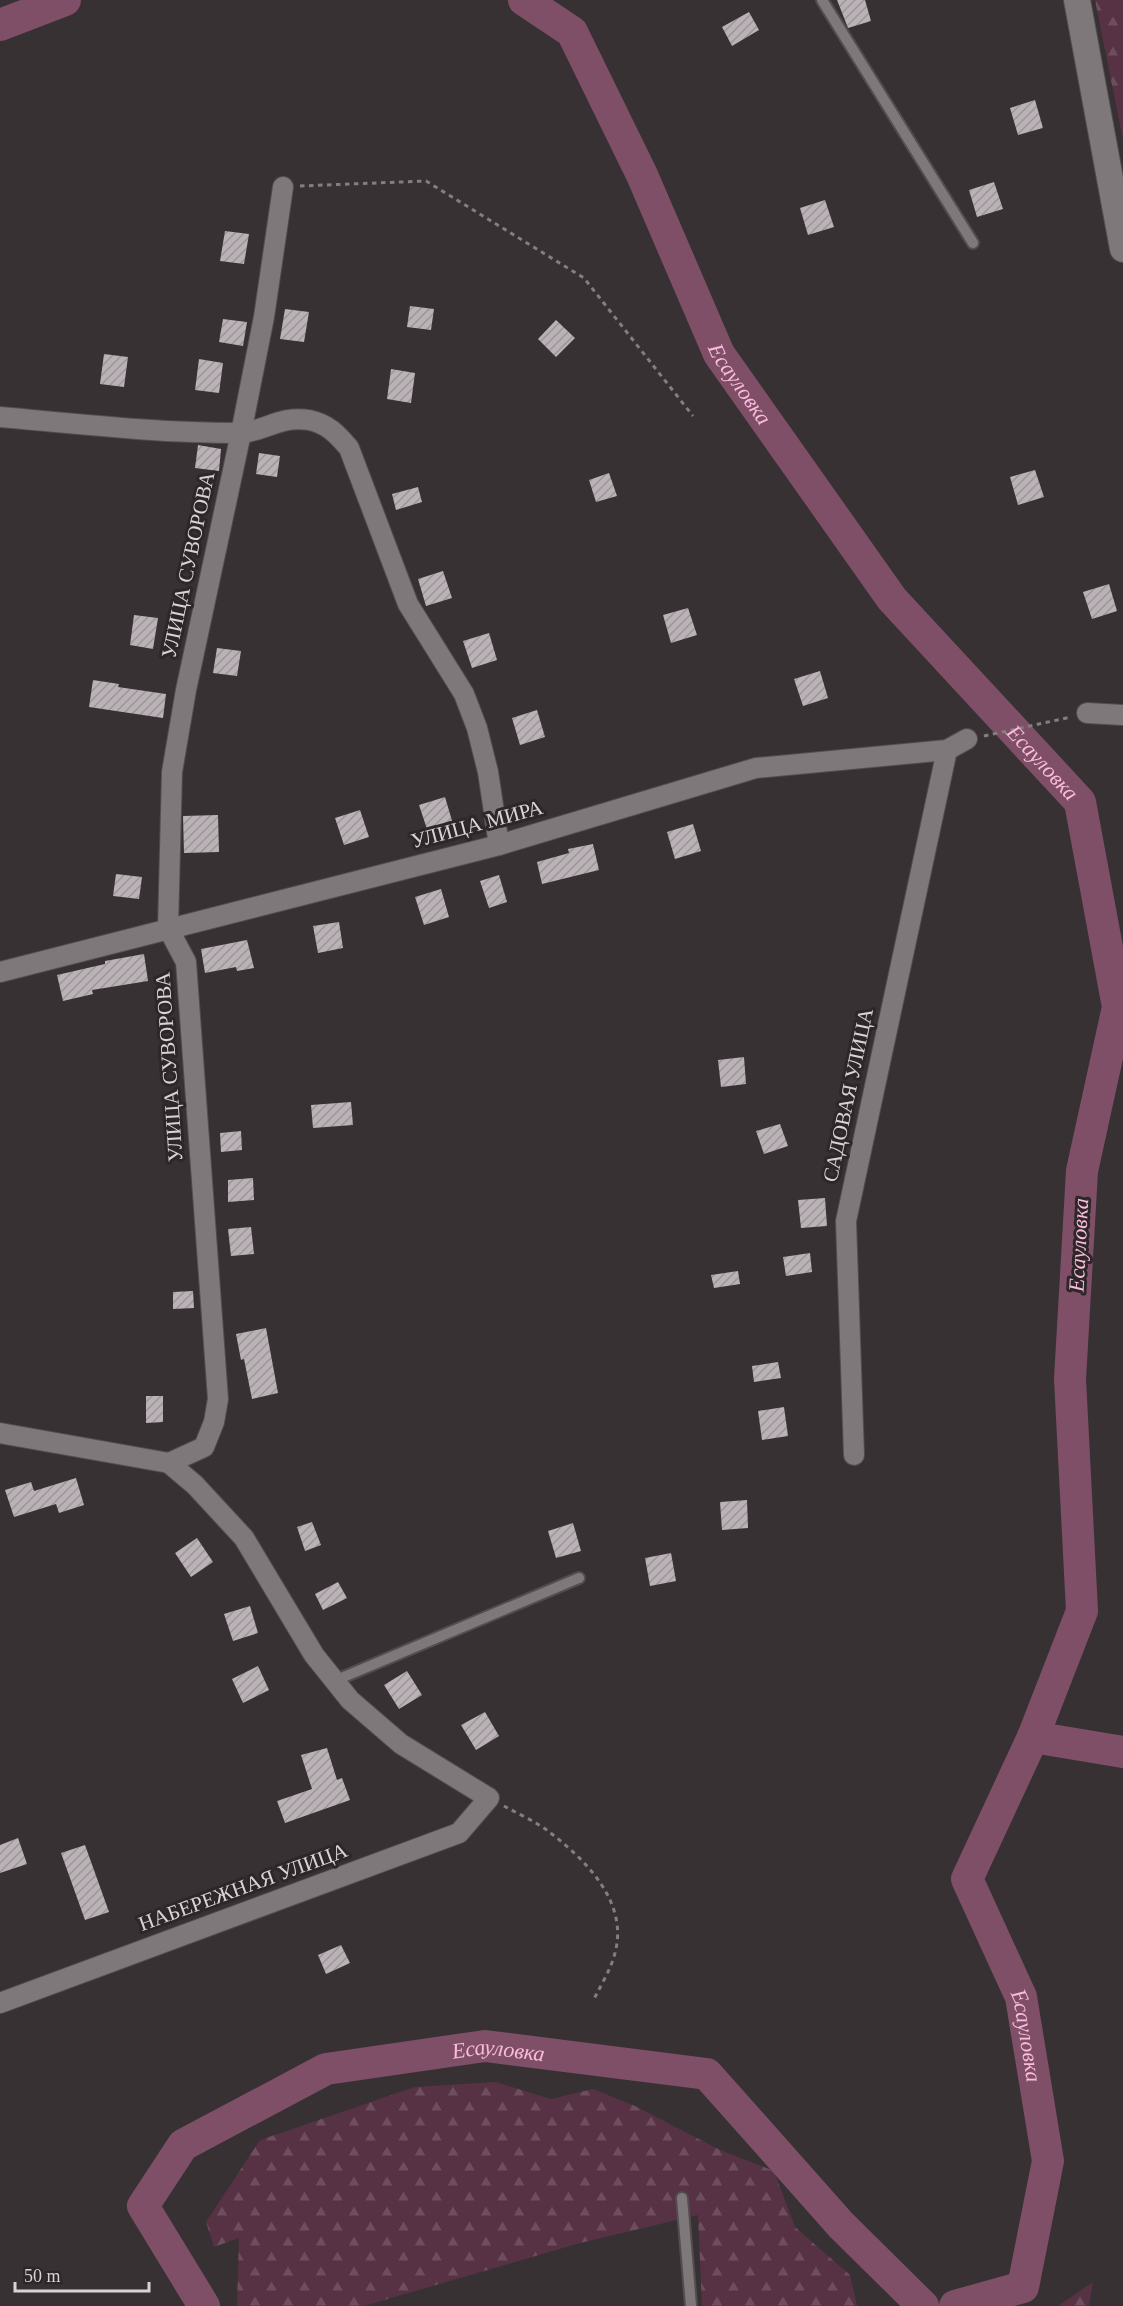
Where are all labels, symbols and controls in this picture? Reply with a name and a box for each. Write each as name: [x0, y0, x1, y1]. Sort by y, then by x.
water label: Есауловка: [702, 339, 777, 429]
street label: УЛИЦА СУВОРОВА: [156, 469, 220, 661]
water label: Есауловка: [1001, 719, 1084, 805]
street label: УЛИЦА МИРА: [408, 795, 546, 853]
street label: УЛИЦА СУВОРОВА: [150, 970, 188, 1163]
street label: САДОВАЯ УЛИЦА: [818, 1005, 878, 1184]
water label: Есауловка: [1064, 1198, 1093, 1293]
street label: НАБЕРЕЖНАЯ УЛИЦА: [135, 1838, 351, 1936]
water label: Есауловка: [1005, 1984, 1047, 2084]
water label: Есауловка: [449, 2034, 546, 2066]
scale bar: [15, 2255, 148, 2293]
text: 50 m: [24, 2266, 61, 2286]

